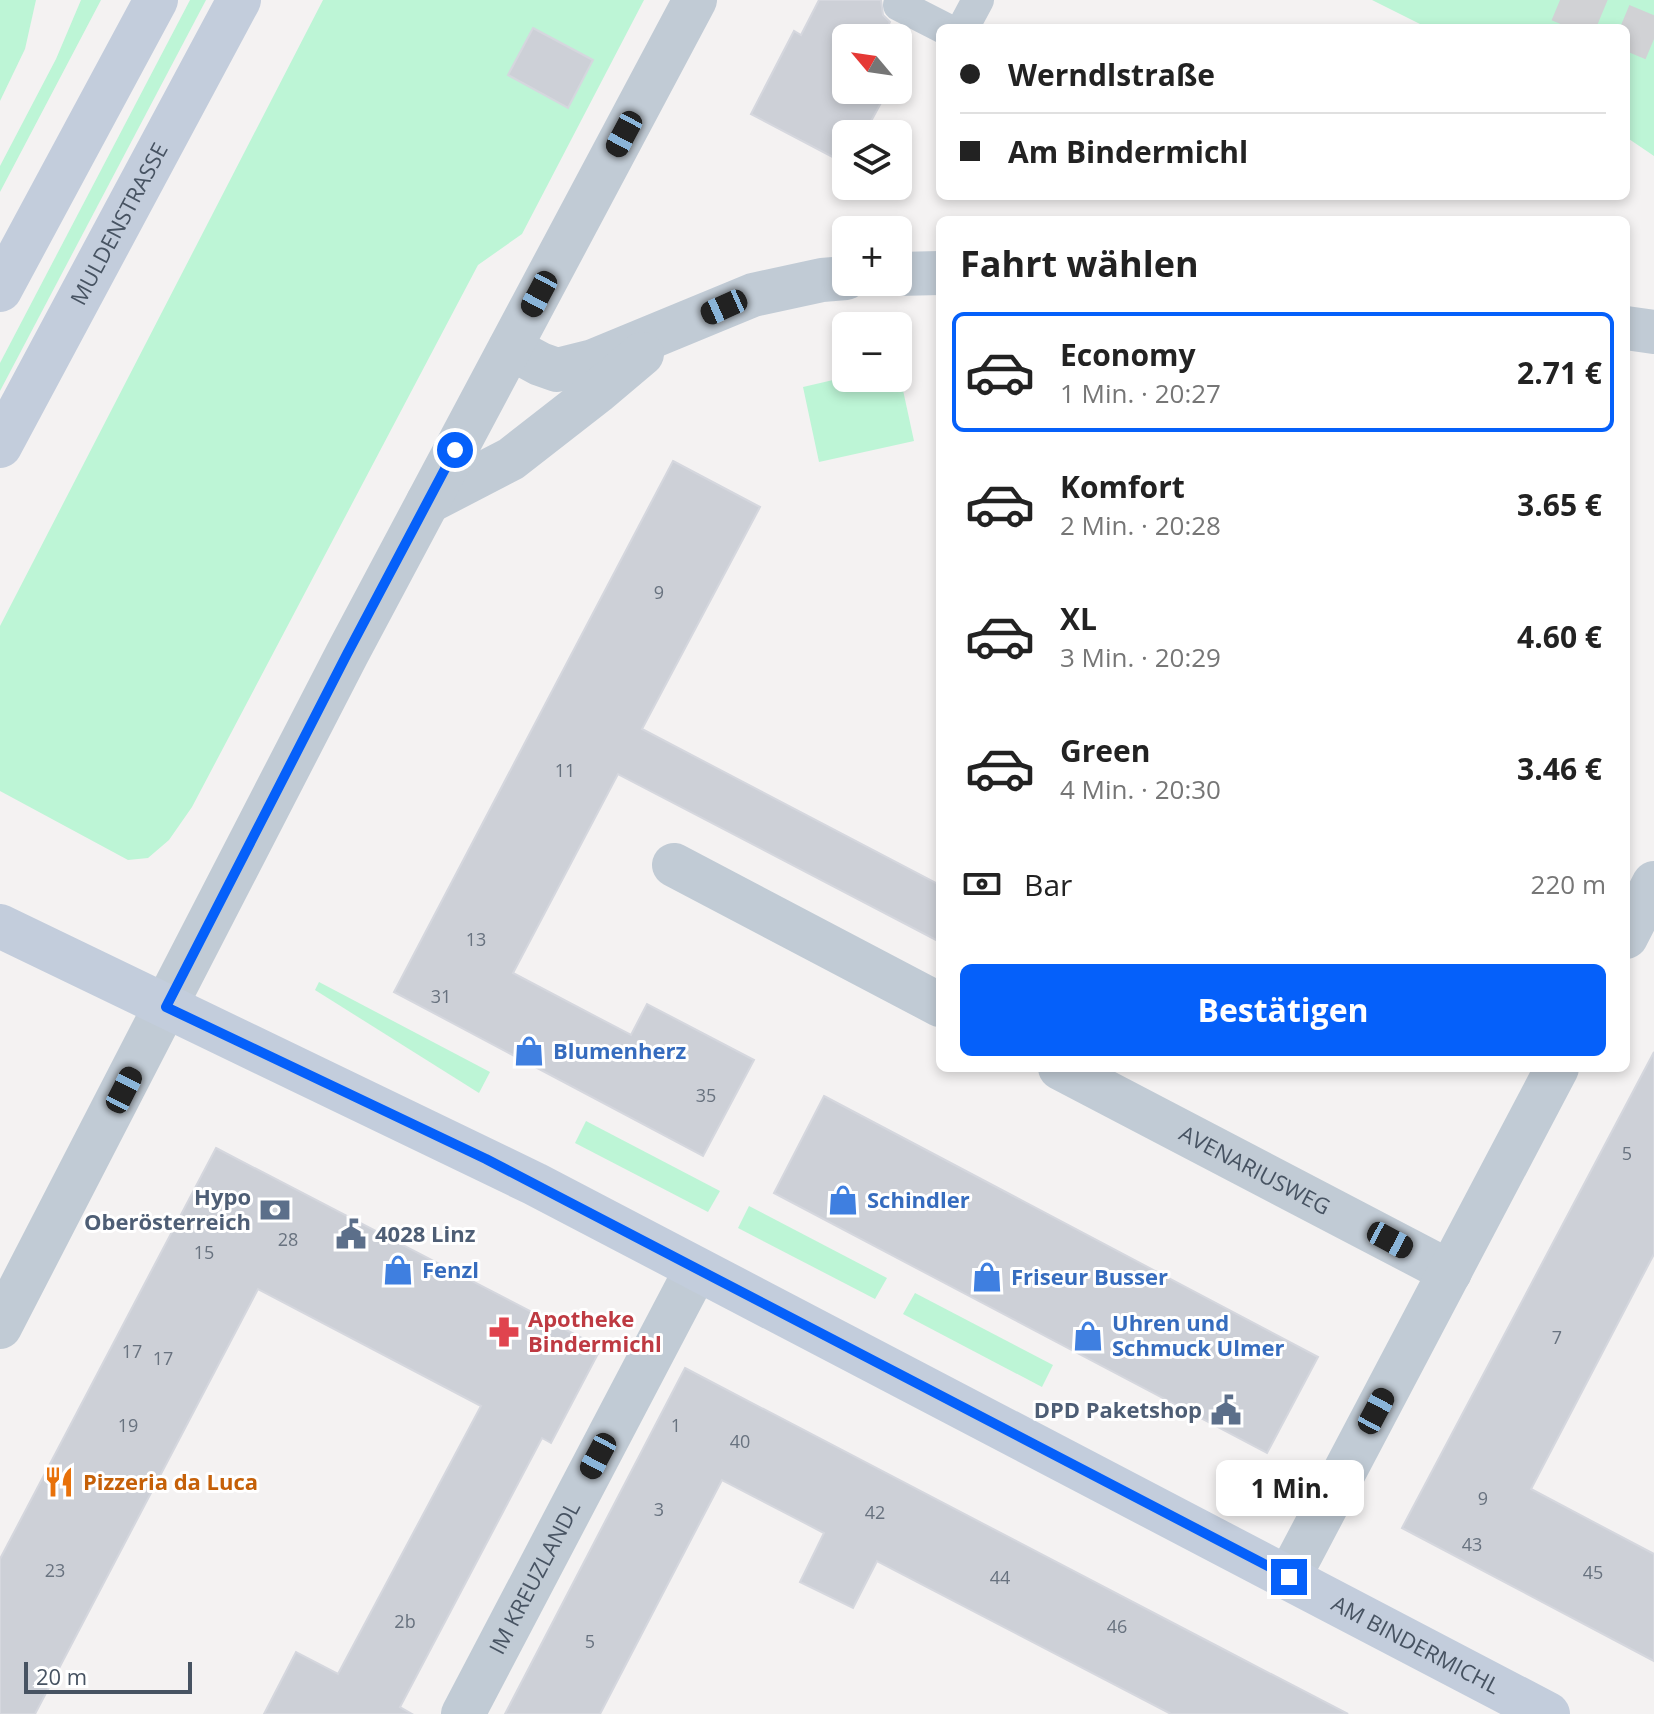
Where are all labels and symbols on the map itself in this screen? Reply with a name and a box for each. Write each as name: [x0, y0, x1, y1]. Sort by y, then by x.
north arrow: [832, 24, 912, 104]
car: [602, 107, 646, 161]
street label: MULDENSTRASSE: [62, 137, 174, 310]
car: [517, 267, 561, 321]
car: [697, 286, 751, 328]
route start: [437, 432, 473, 468]
house number: 9: [654, 580, 664, 604]
house number: 11: [555, 758, 575, 782]
house number: 13: [466, 927, 486, 951]
house number: 31: [431, 984, 451, 1008]
shop icon: Blumenherz: [512, 1034, 546, 1068]
place label: Blumenherz: [553, 1035, 686, 1065]
car: [102, 1063, 146, 1117]
house number: 35: [696, 1083, 716, 1107]
street label: AVENARIUSWEG: [1175, 1117, 1336, 1221]
house number: 5: [1622, 1141, 1632, 1165]
place label: Hypo Oberösterreich: [84, 1181, 251, 1236]
shop icon: Schindler: [826, 1183, 860, 1217]
place label: Schindler: [867, 1184, 970, 1214]
bank icon: Hypo Oberösterreich: [258, 1193, 292, 1227]
public building icon: 4028 Linz: [334, 1217, 368, 1251]
place label: 4028 Linz: [375, 1218, 476, 1248]
car: [1363, 1218, 1417, 1262]
house number: 28: [278, 1227, 298, 1251]
house number: 15: [194, 1240, 214, 1264]
shop icon: Fenzl: [381, 1253, 415, 1287]
place label: Fenzl: [422, 1254, 479, 1284]
shop icon: Friseur Busser: [970, 1260, 1004, 1294]
place label: Friseur Busser: [1011, 1261, 1168, 1291]
place label: Apotheke Bindermichl: [528, 1303, 662, 1358]
place label: Uhren und Schmuck Ulmer: [1112, 1307, 1285, 1362]
pharmacy icon: Apotheke Bindermichl: [487, 1315, 521, 1349]
shop icon: Uhren und Schmuck Ulmer: [1071, 1319, 1105, 1353]
house number: 7: [1552, 1325, 1562, 1349]
house number: 17: [122, 1339, 142, 1363]
house number: 17: [153, 1346, 173, 1370]
car: [1354, 1384, 1398, 1438]
public building icon: DPD Paketshop: [1209, 1393, 1243, 1427]
place label: DPD Paketshop: [1034, 1394, 1202, 1424]
house number: 19: [118, 1413, 138, 1437]
house number: 1: [671, 1413, 681, 1437]
car: [576, 1429, 620, 1483]
house number: 40: [730, 1429, 750, 1453]
callout: 1 Min.: [1215, 1461, 1363, 1517]
restaurant icon: Pizzeria da Luca: [42, 1465, 76, 1499]
place label: Pizzeria da Luca: [83, 1466, 258, 1496]
house number: 9: [1478, 1486, 1488, 1510]
street label: IM KREUZLANDL: [481, 1495, 586, 1659]
house number: 3: [654, 1497, 664, 1521]
house number: 42: [865, 1500, 885, 1524]
house number: 43: [1462, 1532, 1482, 1556]
house number: 23: [45, 1558, 65, 1582]
route end: [1271, 1559, 1307, 1595]
house number: 45: [1583, 1560, 1603, 1584]
house number: 44: [990, 1565, 1010, 1589]
street label: AM BINDERMICHL: [1327, 1588, 1505, 1700]
house number: 2b: [394, 1609, 416, 1633]
house number: 46: [1107, 1614, 1127, 1638]
house number: 5: [585, 1629, 595, 1653]
scale bar: [24, 1658, 192, 1694]

